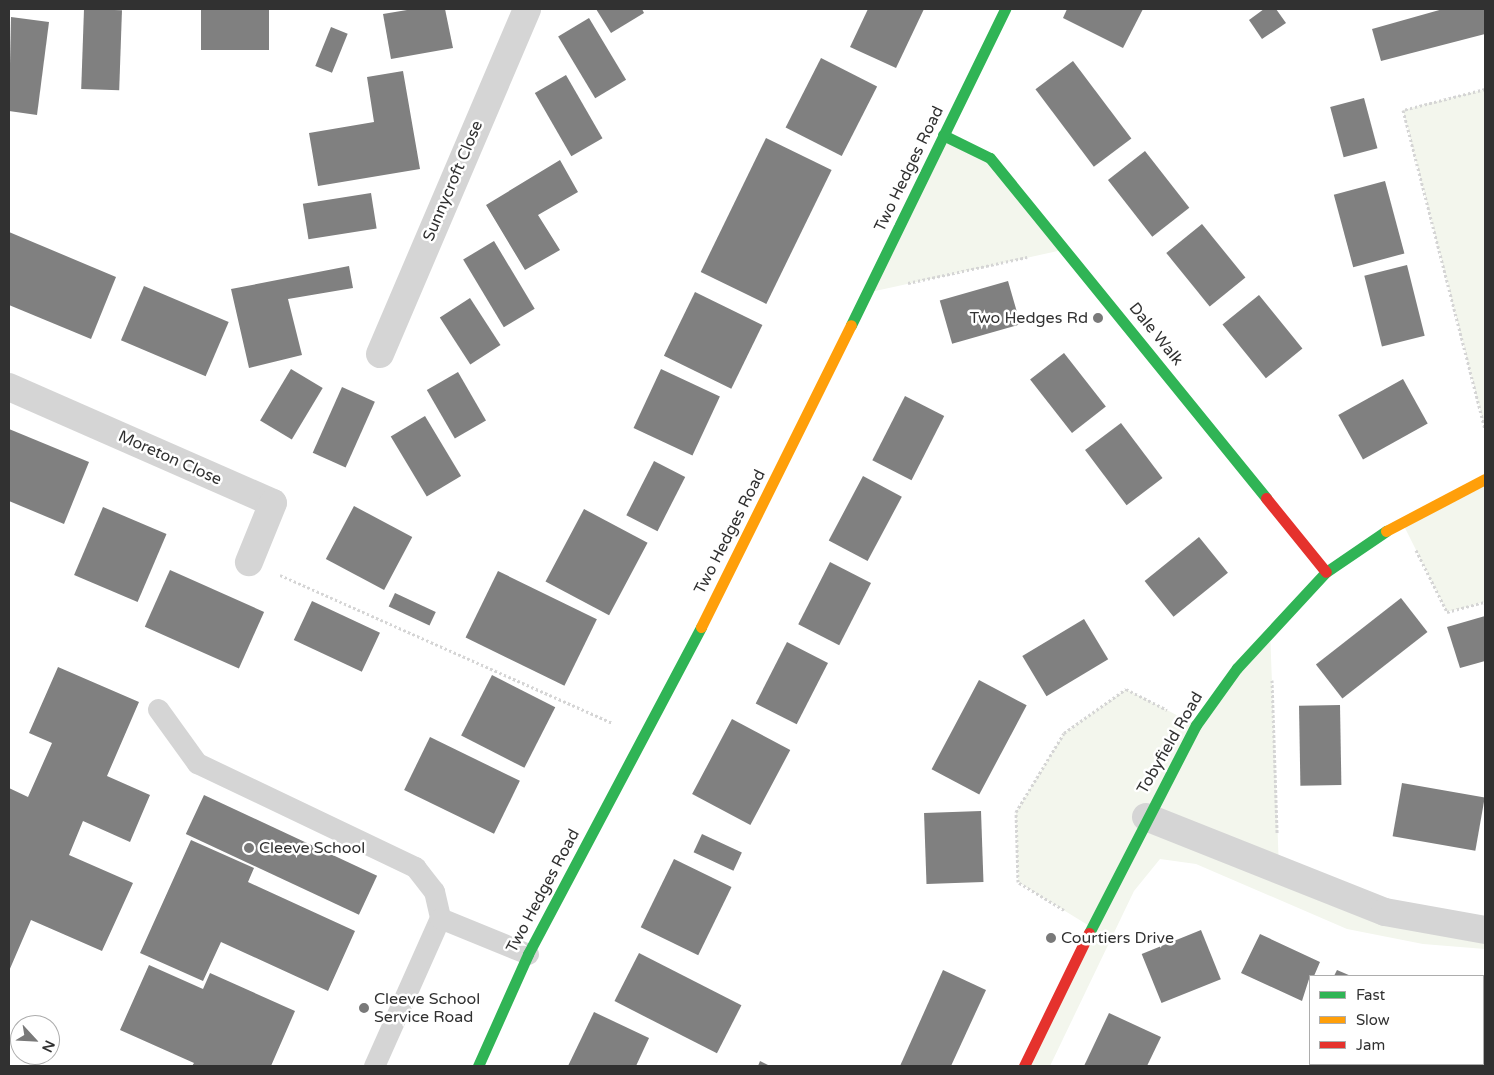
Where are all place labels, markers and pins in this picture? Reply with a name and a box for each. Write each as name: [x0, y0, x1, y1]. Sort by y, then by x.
place label: Two Hedges Rd: [969, 308, 1088, 328]
marker: Two Hedges Rd: [1092, 312, 1104, 324]
place label: Cleeve School: [259, 838, 365, 858]
marker: Cleeve School: [243, 842, 255, 854]
place label: Courtiers Drive: [1061, 928, 1174, 948]
marker: Courtiers Drive: [1045, 932, 1057, 944]
place label: Cleeve School Service Road: [374, 989, 480, 1027]
marker: Cleeve School Service Road: [358, 1002, 370, 1014]

